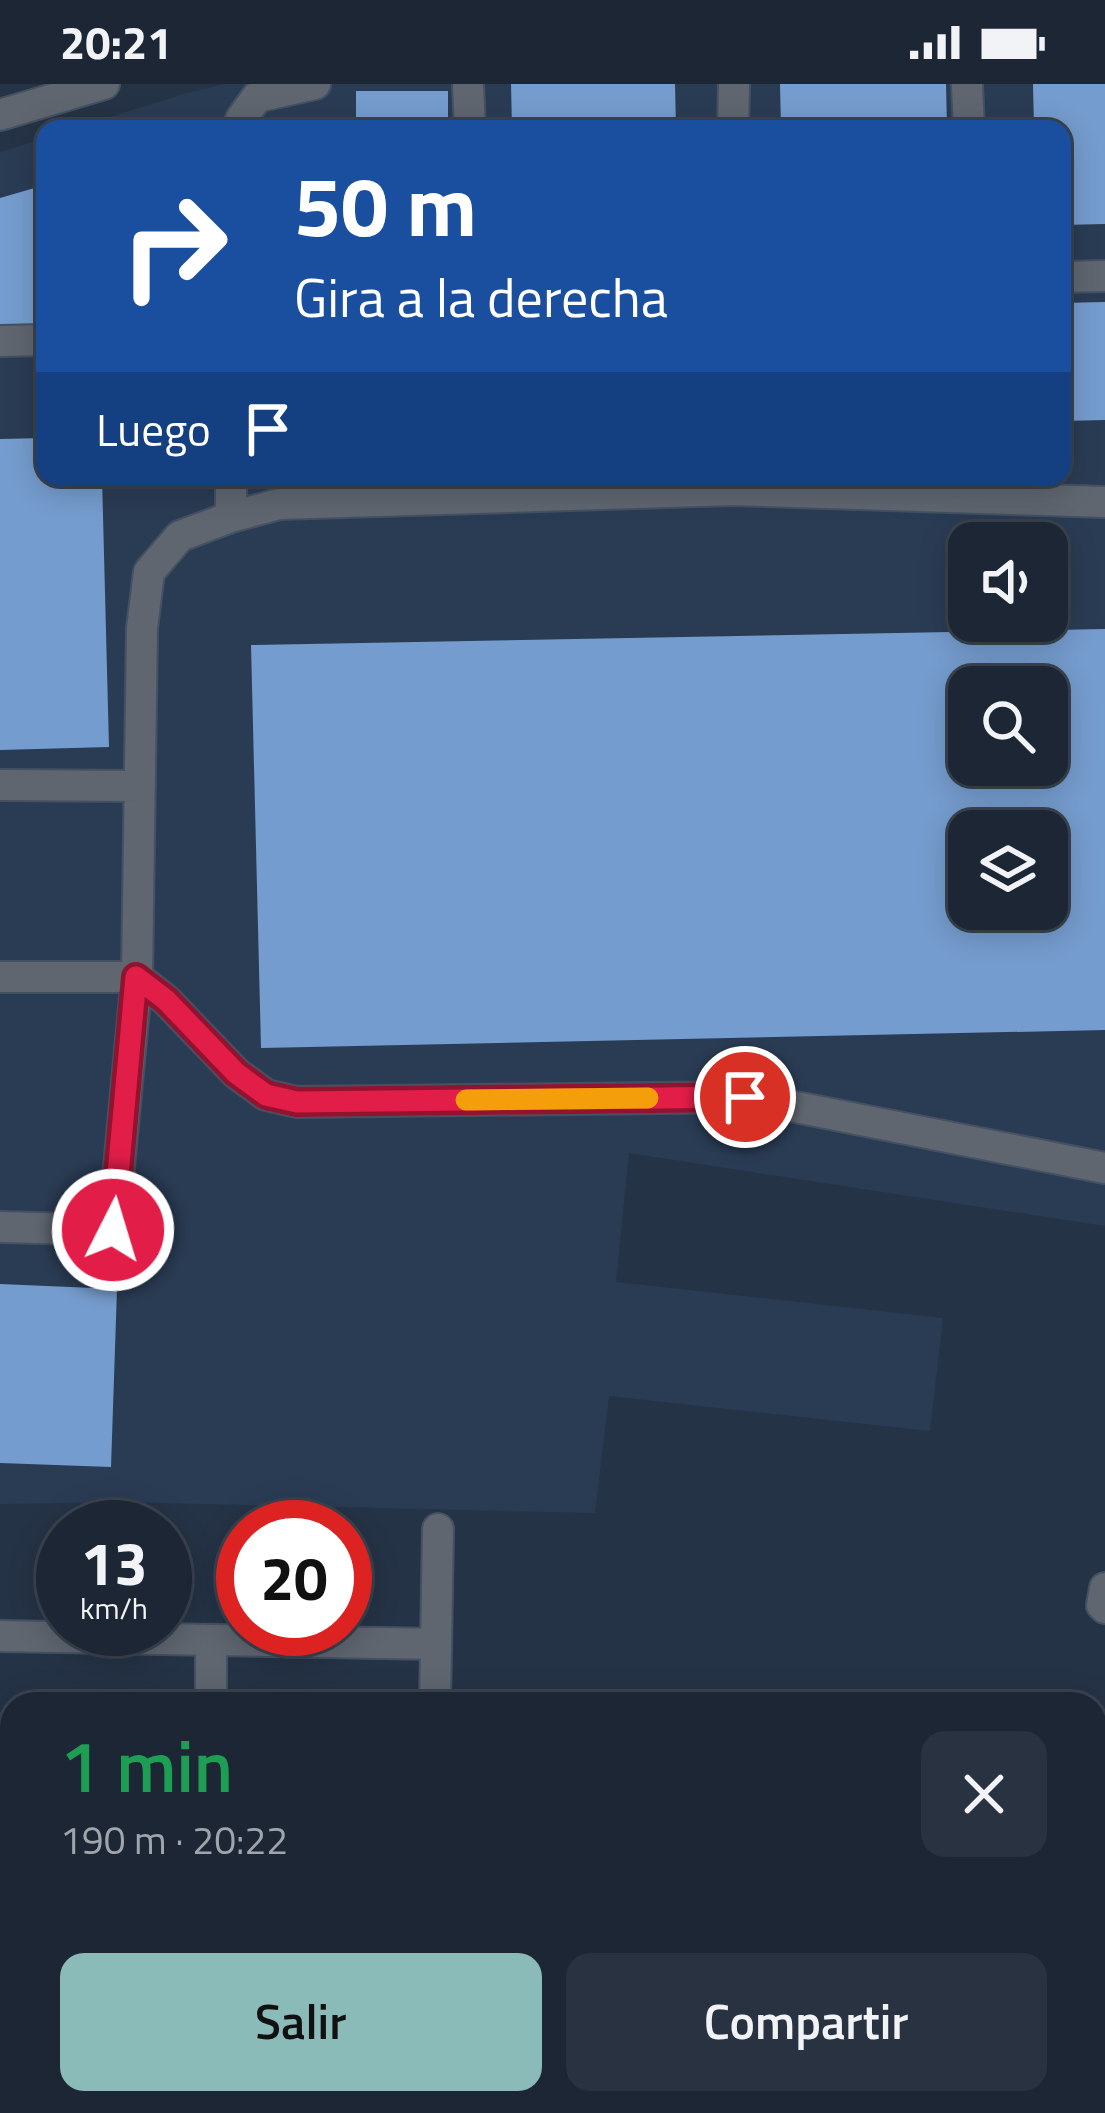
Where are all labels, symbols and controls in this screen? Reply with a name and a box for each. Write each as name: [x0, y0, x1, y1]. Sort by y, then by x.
text: 20:21: [60, 8, 172, 76]
text: 50 m: [294, 141, 477, 269]
icon: right: [96, 168, 252, 324]
text: Gira a la derecha: [294, 256, 668, 338]
text: Luego: [96, 395, 211, 463]
icon: arrive: [235, 396, 301, 462]
map controls: [948, 522, 1068, 930]
button: sound: [948, 522, 1068, 642]
button: search: [948, 666, 1068, 786]
button: layers: [948, 810, 1068, 930]
pin: [694, 1046, 796, 1148]
icon: arrive: [712, 1064, 778, 1130]
position arrow: [50, 1167, 176, 1293]
speed limit sign: 20: [216, 1500, 372, 1656]
text: 13: [80, 1517, 148, 1608]
text: km/h: [80, 1585, 148, 1631]
text: 1 min: [60, 1710, 233, 1820]
button: close: [921, 1731, 1047, 1857]
text: 190 m · 20:22: [60, 1810, 288, 1869]
button: Salir: [60, 1953, 542, 2091]
button: Compartir: [566, 1953, 1047, 2091]

